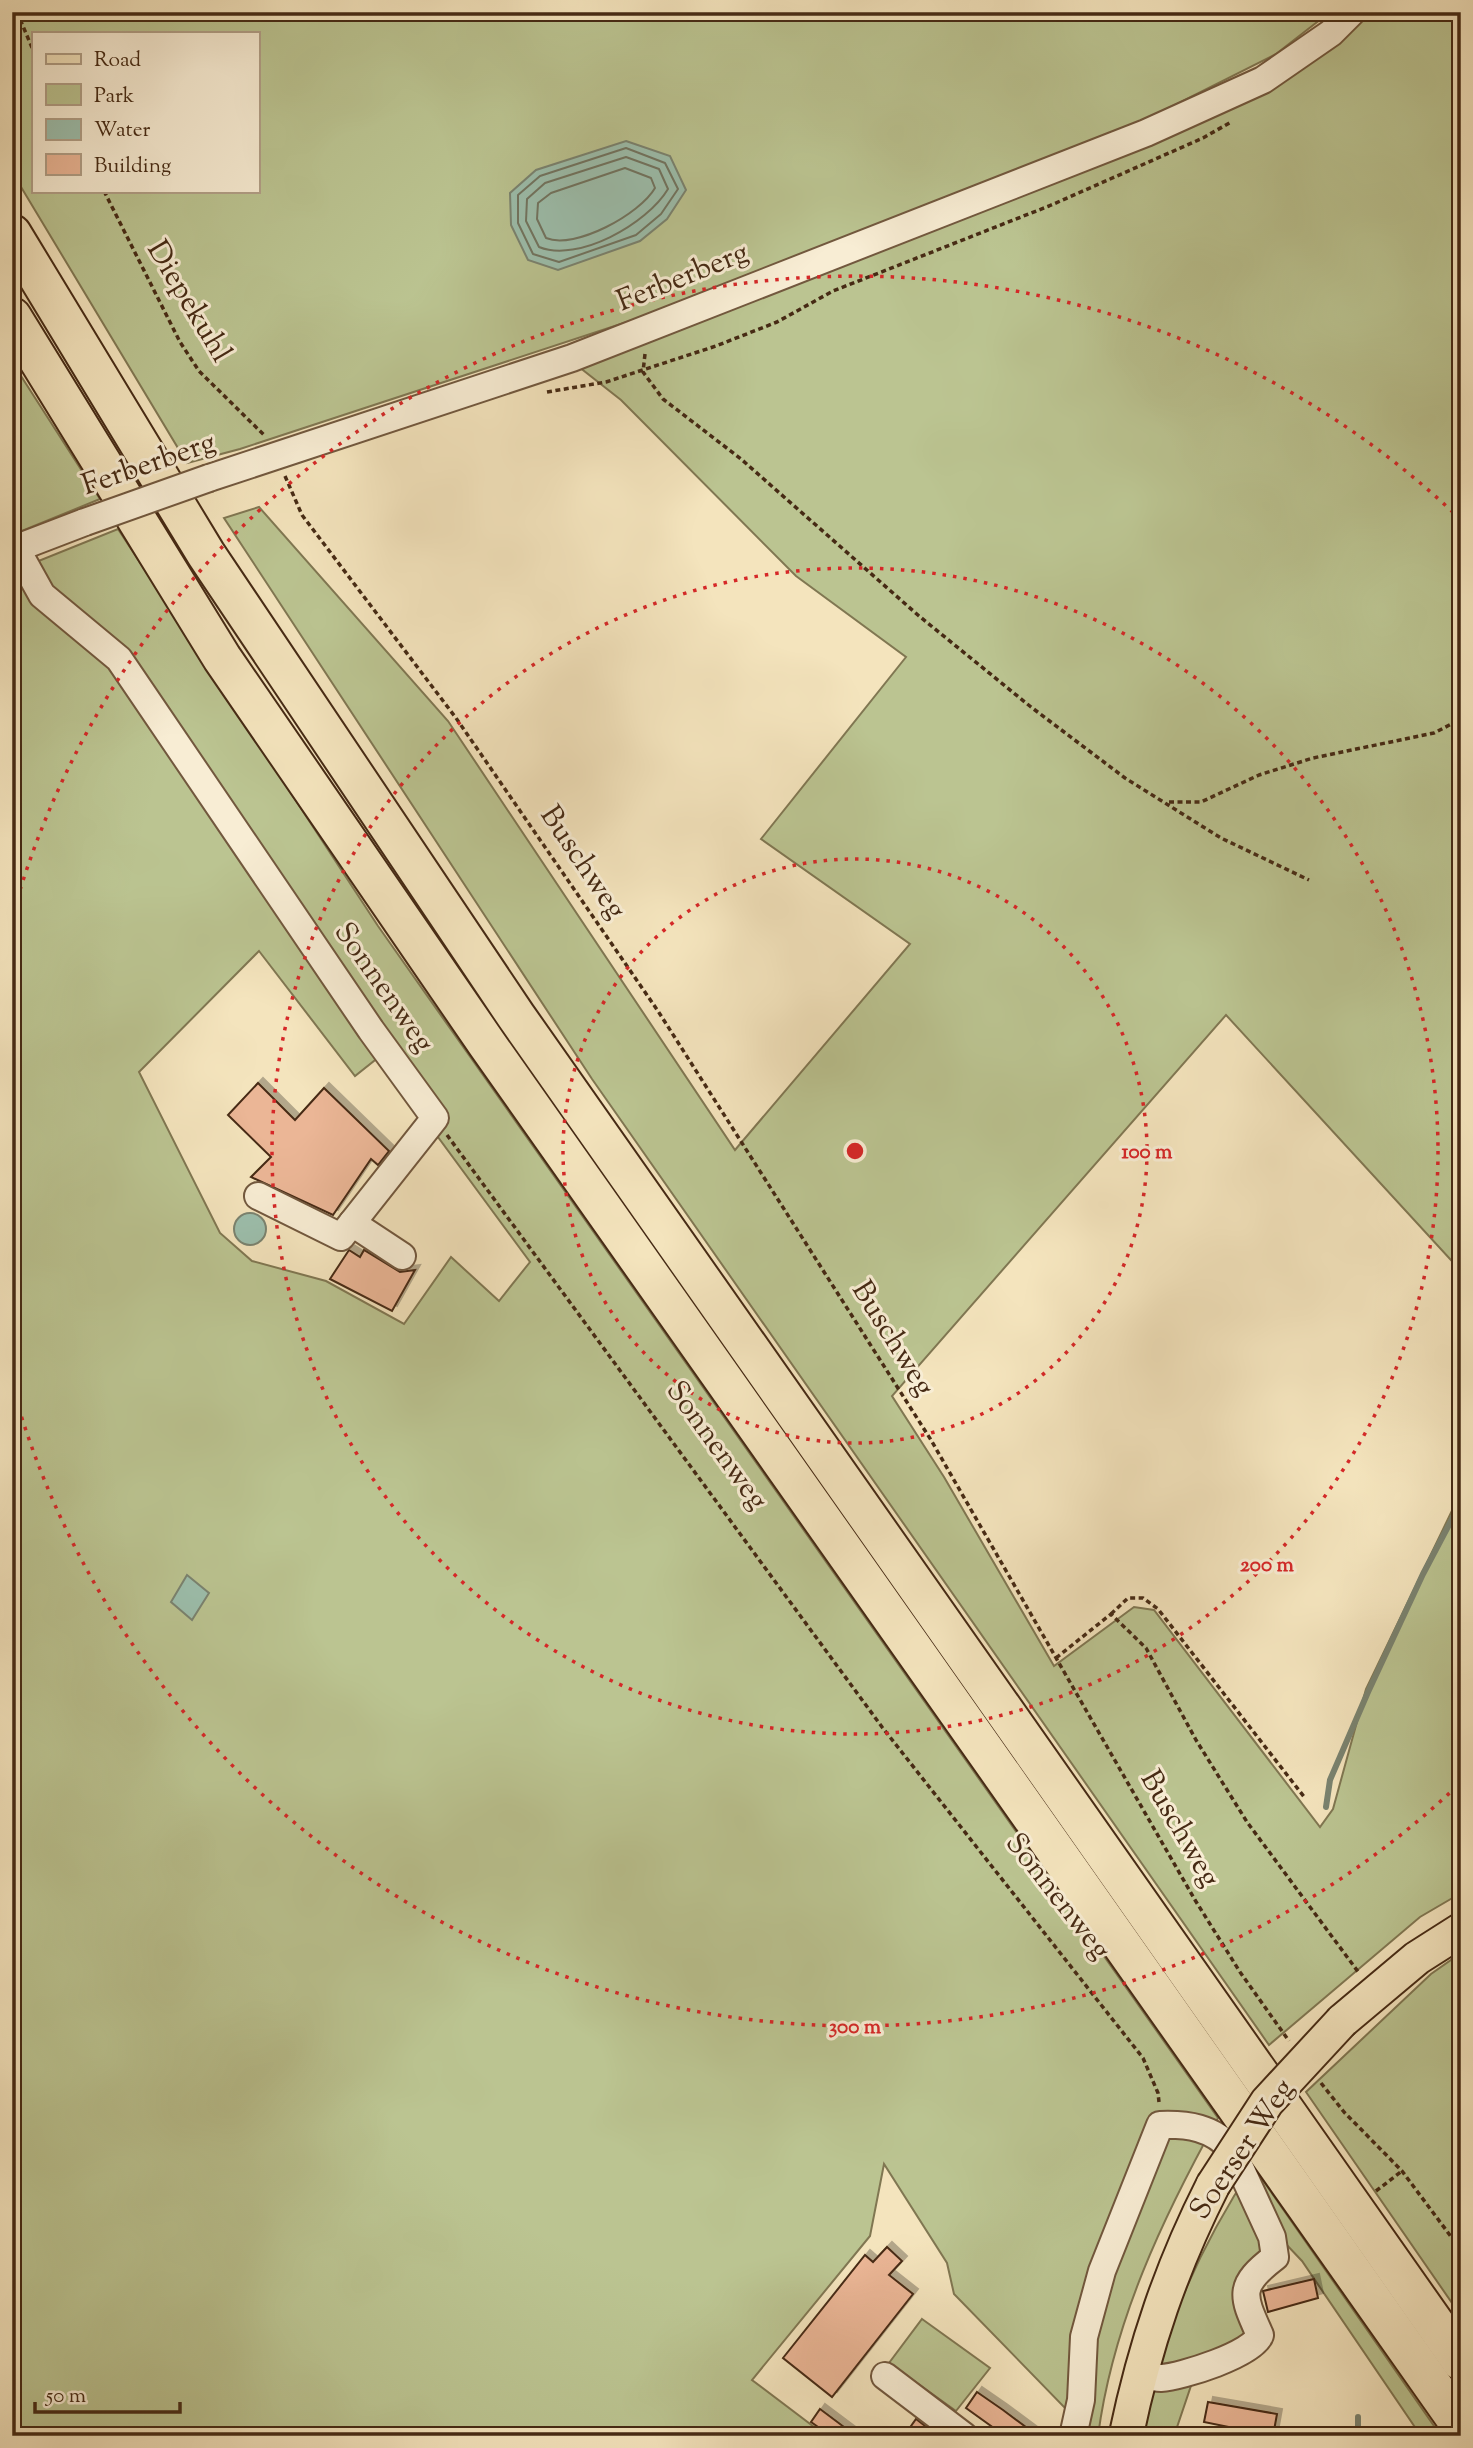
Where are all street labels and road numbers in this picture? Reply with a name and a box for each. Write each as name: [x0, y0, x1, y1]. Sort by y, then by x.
street label: Ferberberg: [611, 232, 755, 324]
street label: Diepekuhl: [135, 233, 241, 371]
street label: Ferberberg: [76, 422, 222, 508]
street label: Buschweg: [528, 798, 636, 928]
street label: Sonnenweg: [322, 914, 444, 1062]
street label: Buschweg: [840, 1273, 944, 1405]
street label: Sonnenweg: [654, 1372, 778, 1520]
street label: Buschweg: [1128, 1762, 1230, 1896]
street label: Sonnenweg: [994, 1824, 1120, 1970]
street label: Soerser Weg: [1180, 2071, 1306, 2229]

